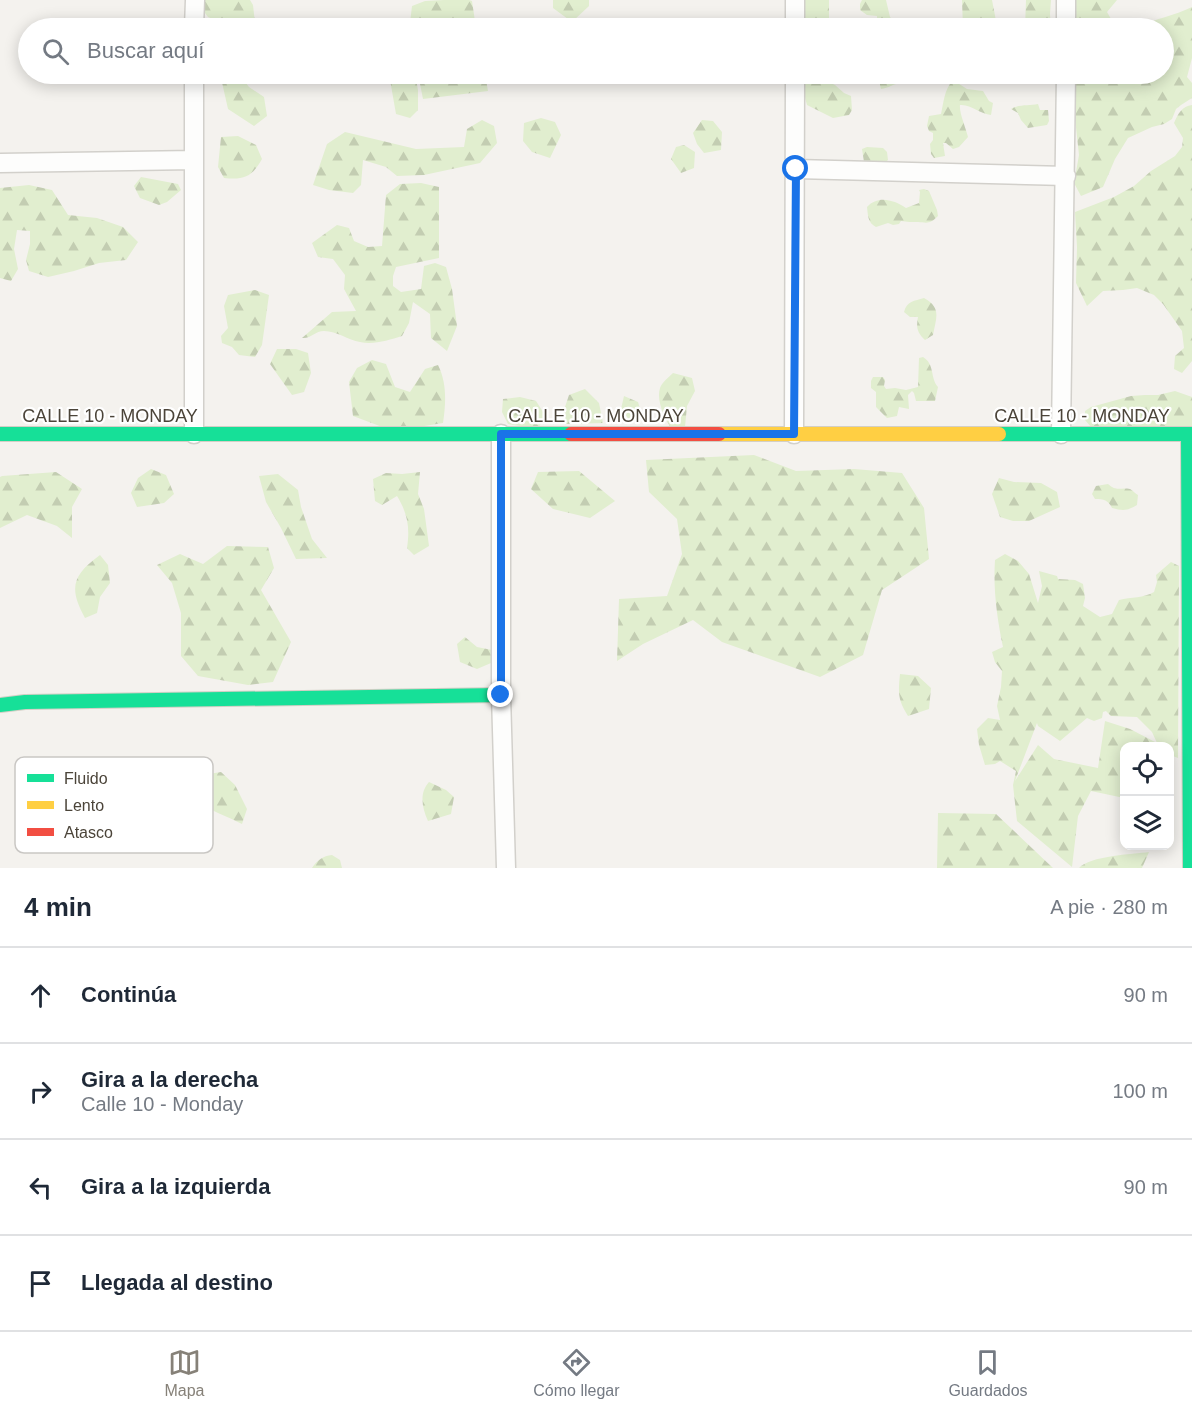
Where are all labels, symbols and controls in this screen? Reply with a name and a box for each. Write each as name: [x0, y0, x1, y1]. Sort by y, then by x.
search box: [18, 18, 1174, 84]
icon: search: [39, 35, 72, 68]
text: Buscar aquí: [87, 38, 204, 63]
route start: [782, 155, 808, 181]
street label: CALLE 10 - MONDAY: [22, 406, 198, 426]
street label: CALLE 10 - MONDAY: [508, 406, 684, 426]
street label: CALLE 10 - MONDAY: [994, 406, 1170, 426]
route end: [487, 681, 513, 707]
map controls: [1120, 742, 1174, 850]
button: locate: [1120, 742, 1174, 796]
legend: [15, 757, 213, 853]
text: Fluido: [64, 770, 108, 787]
button: layers: [1120, 796, 1174, 850]
text: Lento: [64, 797, 104, 814]
text: Atasco: [64, 824, 113, 841]
text: 4 min: [24, 892, 92, 922]
text: A pie · 280 m: [1050, 896, 1168, 918]
icon: ahead: [24, 979, 57, 1012]
text: Continúa: [81, 982, 176, 1007]
text: 90 m: [1124, 984, 1168, 1006]
text: Gira a la derecha: [81, 1067, 258, 1092]
icon: right: [24, 1075, 57, 1108]
text: 100 m: [1112, 1080, 1168, 1102]
text: Calle 10 - Monday: [81, 1093, 243, 1115]
icon: left: [24, 1171, 57, 1204]
text: Gira a la izquierda: [81, 1174, 271, 1199]
text: 90 m: [1124, 1176, 1168, 1198]
icon: arrive: [24, 1267, 57, 1300]
text: Llegada al destino: [81, 1270, 273, 1295]
tab: Mapa: [164, 1346, 204, 1400]
tab: Cómo llegar: [533, 1346, 620, 1400]
tab: Guardados: [948, 1346, 1028, 1400]

